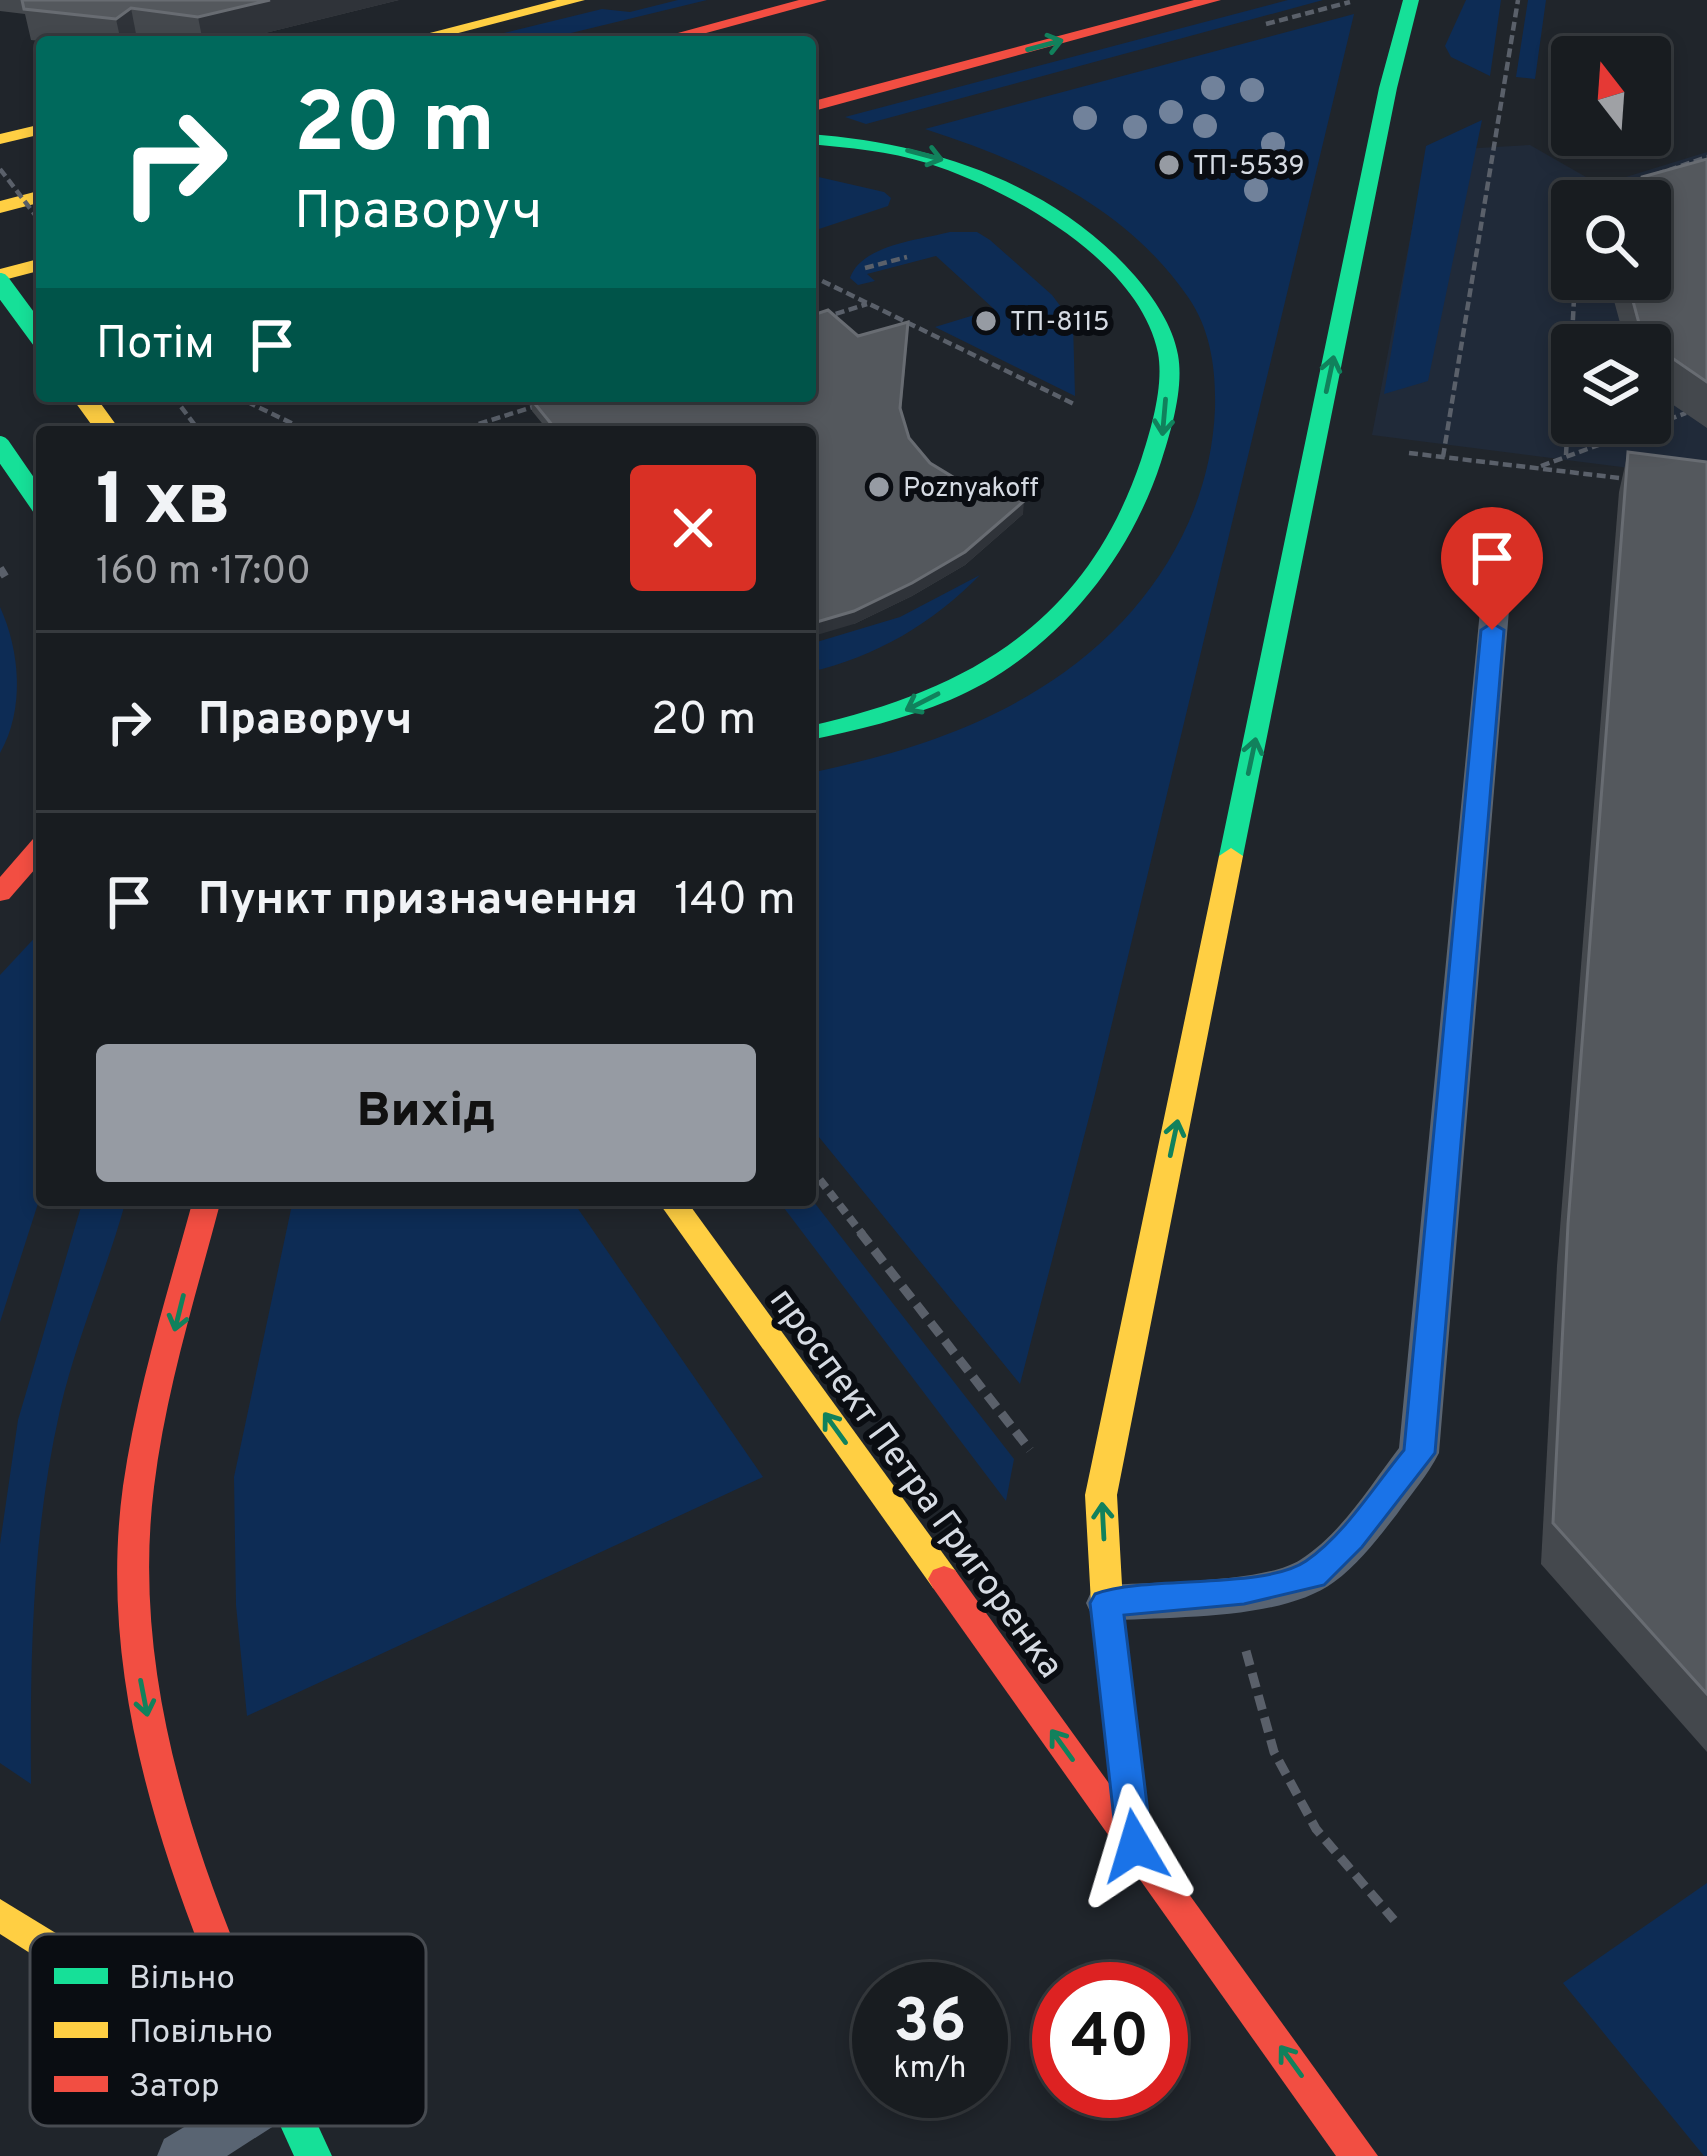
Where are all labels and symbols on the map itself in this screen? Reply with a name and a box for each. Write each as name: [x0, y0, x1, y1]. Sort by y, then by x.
one-way arrow: [1025, 32, 1063, 54]
north arrow: [1551, 36, 1671, 156]
one-way arrow: [905, 146, 943, 168]
place label: ТП-5539: [1193, 150, 1305, 184]
marker: ТП-5539: [1156, 152, 1182, 178]
place label: ТП-8115: [1010, 306, 1110, 340]
marker: ТП-8115: [973, 308, 999, 334]
one-way arrow: [1320, 355, 1342, 394]
one-way arrow: [1152, 397, 1175, 436]
place label: Poznyakoff: [903, 472, 1038, 506]
marker: Poznyakoff: [866, 474, 892, 500]
pin: [1441, 507, 1543, 630]
one-way arrow: [905, 692, 940, 715]
one-way arrow: [1242, 738, 1264, 777]
one-way arrow: [1164, 1120, 1186, 1159]
street label: проспект Петра Григоренка: [758, 1280, 1072, 1688]
one-way arrow: [167, 1294, 189, 1332]
one-way arrow: [823, 1412, 848, 1445]
one-way arrow: [1091, 1502, 1114, 1541]
one-way arrow: [134, 1677, 156, 1716]
one-way arrow: [1050, 1729, 1075, 1762]
position arrow: [1072, 1783, 1198, 1909]
legend: [30, 1934, 426, 2126]
text: Вільно: [129, 1959, 235, 2001]
speed limit sign: 40: [1032, 1962, 1188, 2118]
text: Повільно: [129, 2013, 273, 2055]
one-way arrow: [1278, 2045, 1304, 2078]
text: Затор: [129, 2067, 220, 2109]

